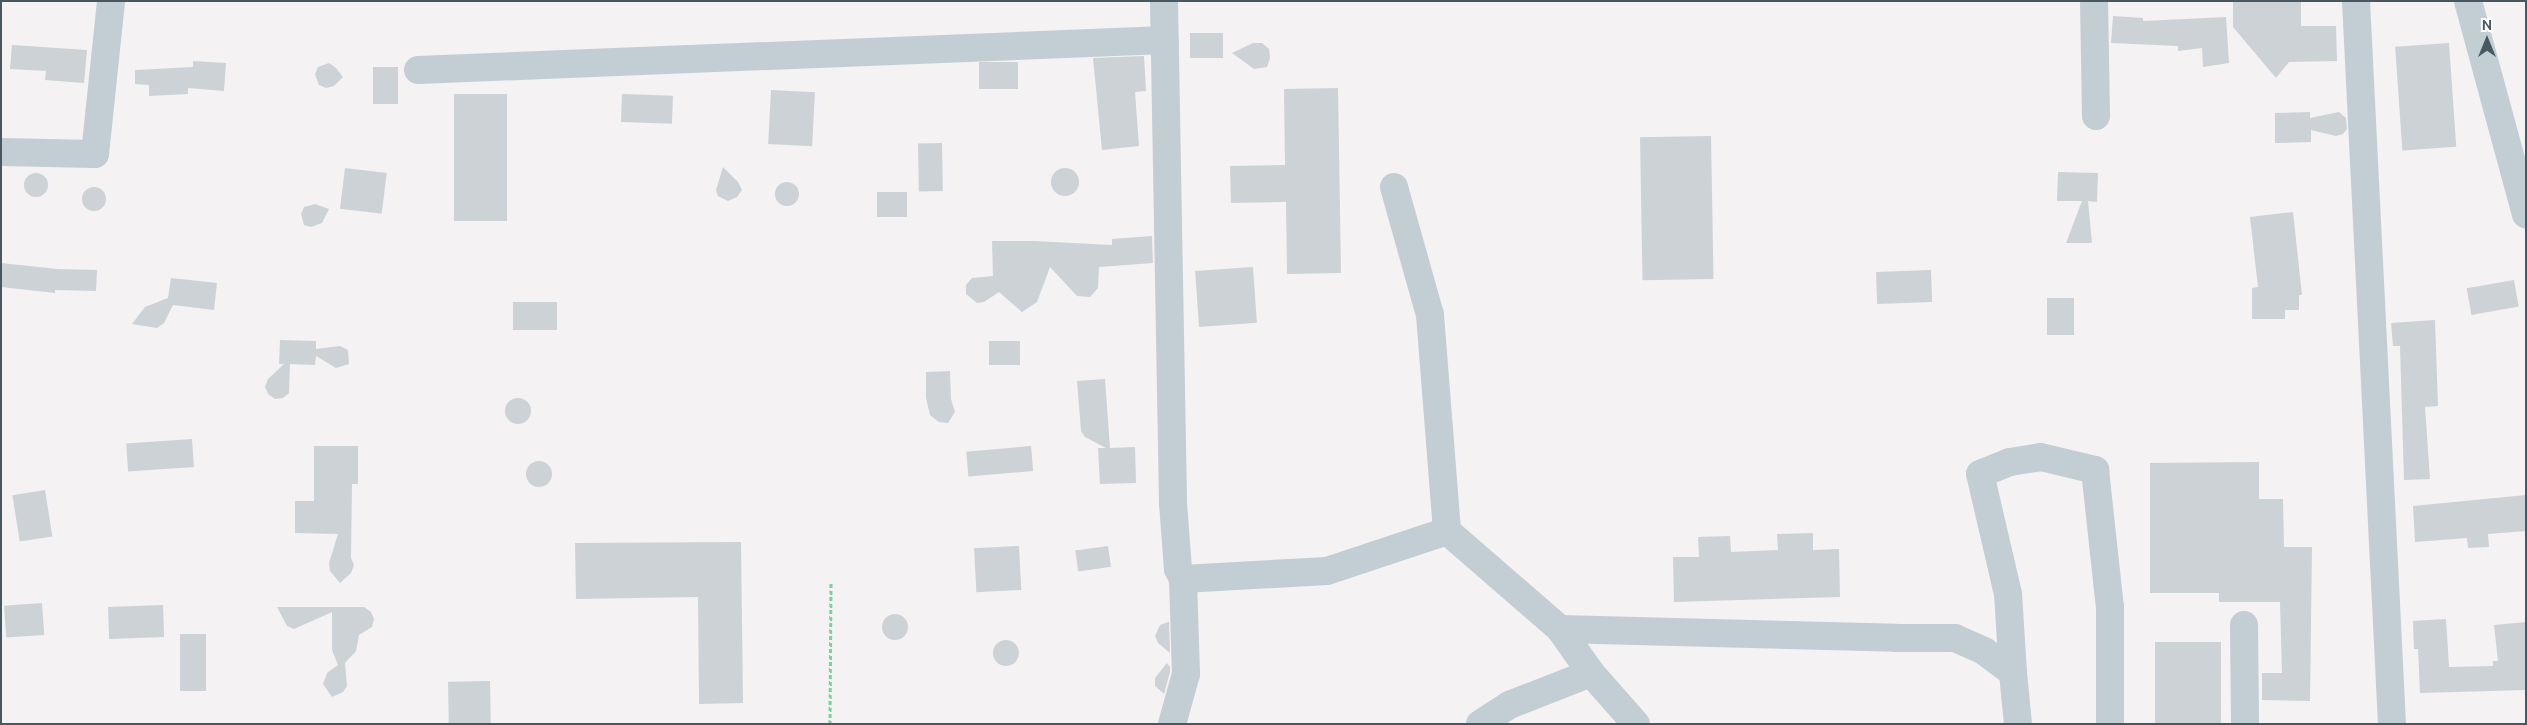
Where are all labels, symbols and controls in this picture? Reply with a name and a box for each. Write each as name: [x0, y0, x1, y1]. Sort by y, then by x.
north arrow: [2462, 15, 2512, 65]
text: N: [2482, 17, 2492, 33]

